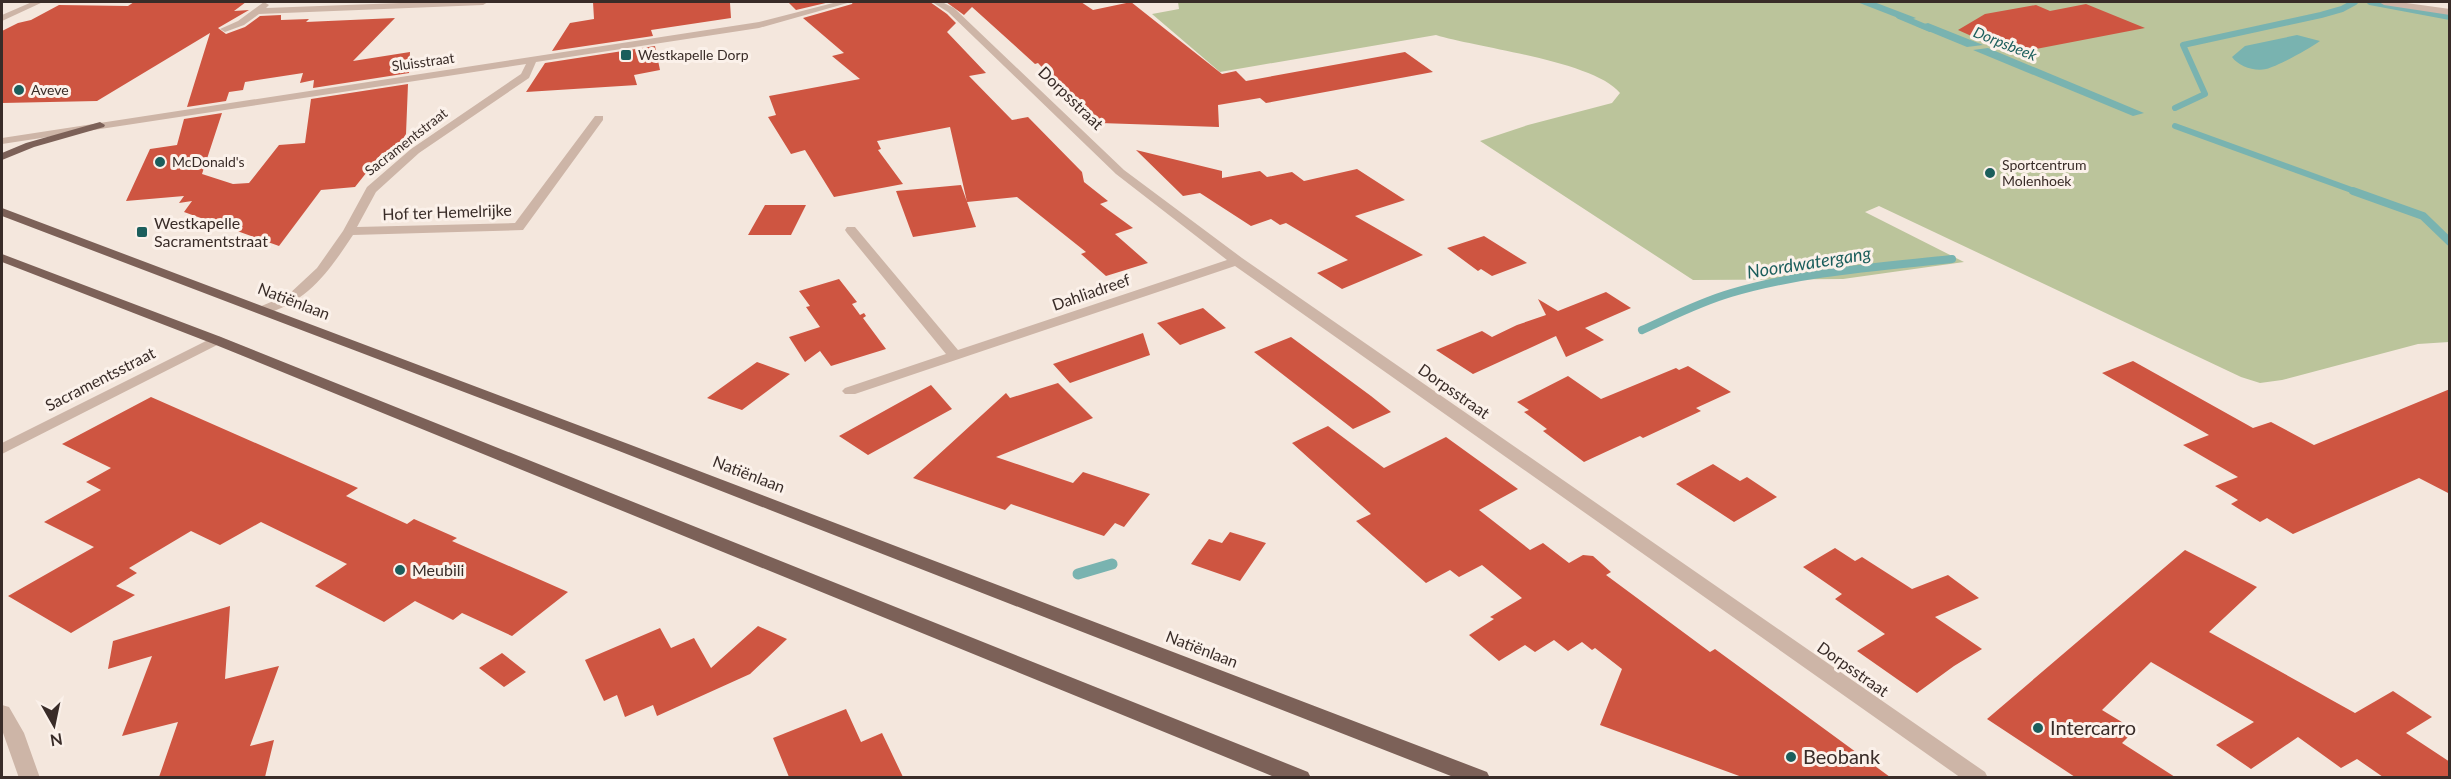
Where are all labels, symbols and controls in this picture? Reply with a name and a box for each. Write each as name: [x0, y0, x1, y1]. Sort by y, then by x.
water label: Dorpsbeek: [1971, 22, 2041, 64]
place label: Westkapelle Dorp: [638, 46, 749, 63]
marker: Westkapelle Dorp: [619, 48, 633, 62]
street label: Sluisstraat: [391, 49, 455, 74]
street label: Dorpsstraat: [1035, 62, 1108, 133]
place label: Aveve: [31, 81, 69, 98]
marker: Aveve: [12, 83, 26, 97]
street label: Sacramentstraat: [361, 104, 450, 179]
place label: McDonald's: [172, 153, 245, 170]
marker: McDonald's: [153, 155, 167, 169]
place label: Sportcentrum Molenhoek: [2002, 156, 2086, 189]
marker: Sportcentrum Molenhoek: [1983, 166, 1997, 180]
street label: Hof ter Hemelrijke: [382, 200, 512, 223]
place label: Westkapelle Sacramentstraat: [154, 213, 268, 250]
marker: Westkapelle Sacramentstraat: [135, 225, 149, 239]
water label: Noordwatergang: [1745, 241, 1873, 283]
street label: Dahliadreef: [1049, 269, 1133, 314]
street label: Natiënlaan: [255, 278, 333, 323]
street label: Sacramentsstraat: [42, 343, 158, 414]
street label: Dorpsstraat: [1415, 359, 1494, 422]
street label: Natiënlaan: [710, 451, 788, 496]
place label: Meubili: [412, 560, 464, 579]
marker: Meubili: [393, 563, 407, 577]
street label: Natiënlaan: [1163, 626, 1241, 671]
street label: Dorpsstraat: [1814, 637, 1893, 700]
north arrow: [24, 695, 84, 755]
place label: Intercarro: [2050, 715, 2136, 739]
marker: Intercarro: [2031, 721, 2045, 735]
text: N: [49, 730, 64, 751]
place label: Beobank: [1803, 744, 1881, 768]
marker: Beobank: [1784, 750, 1798, 764]

